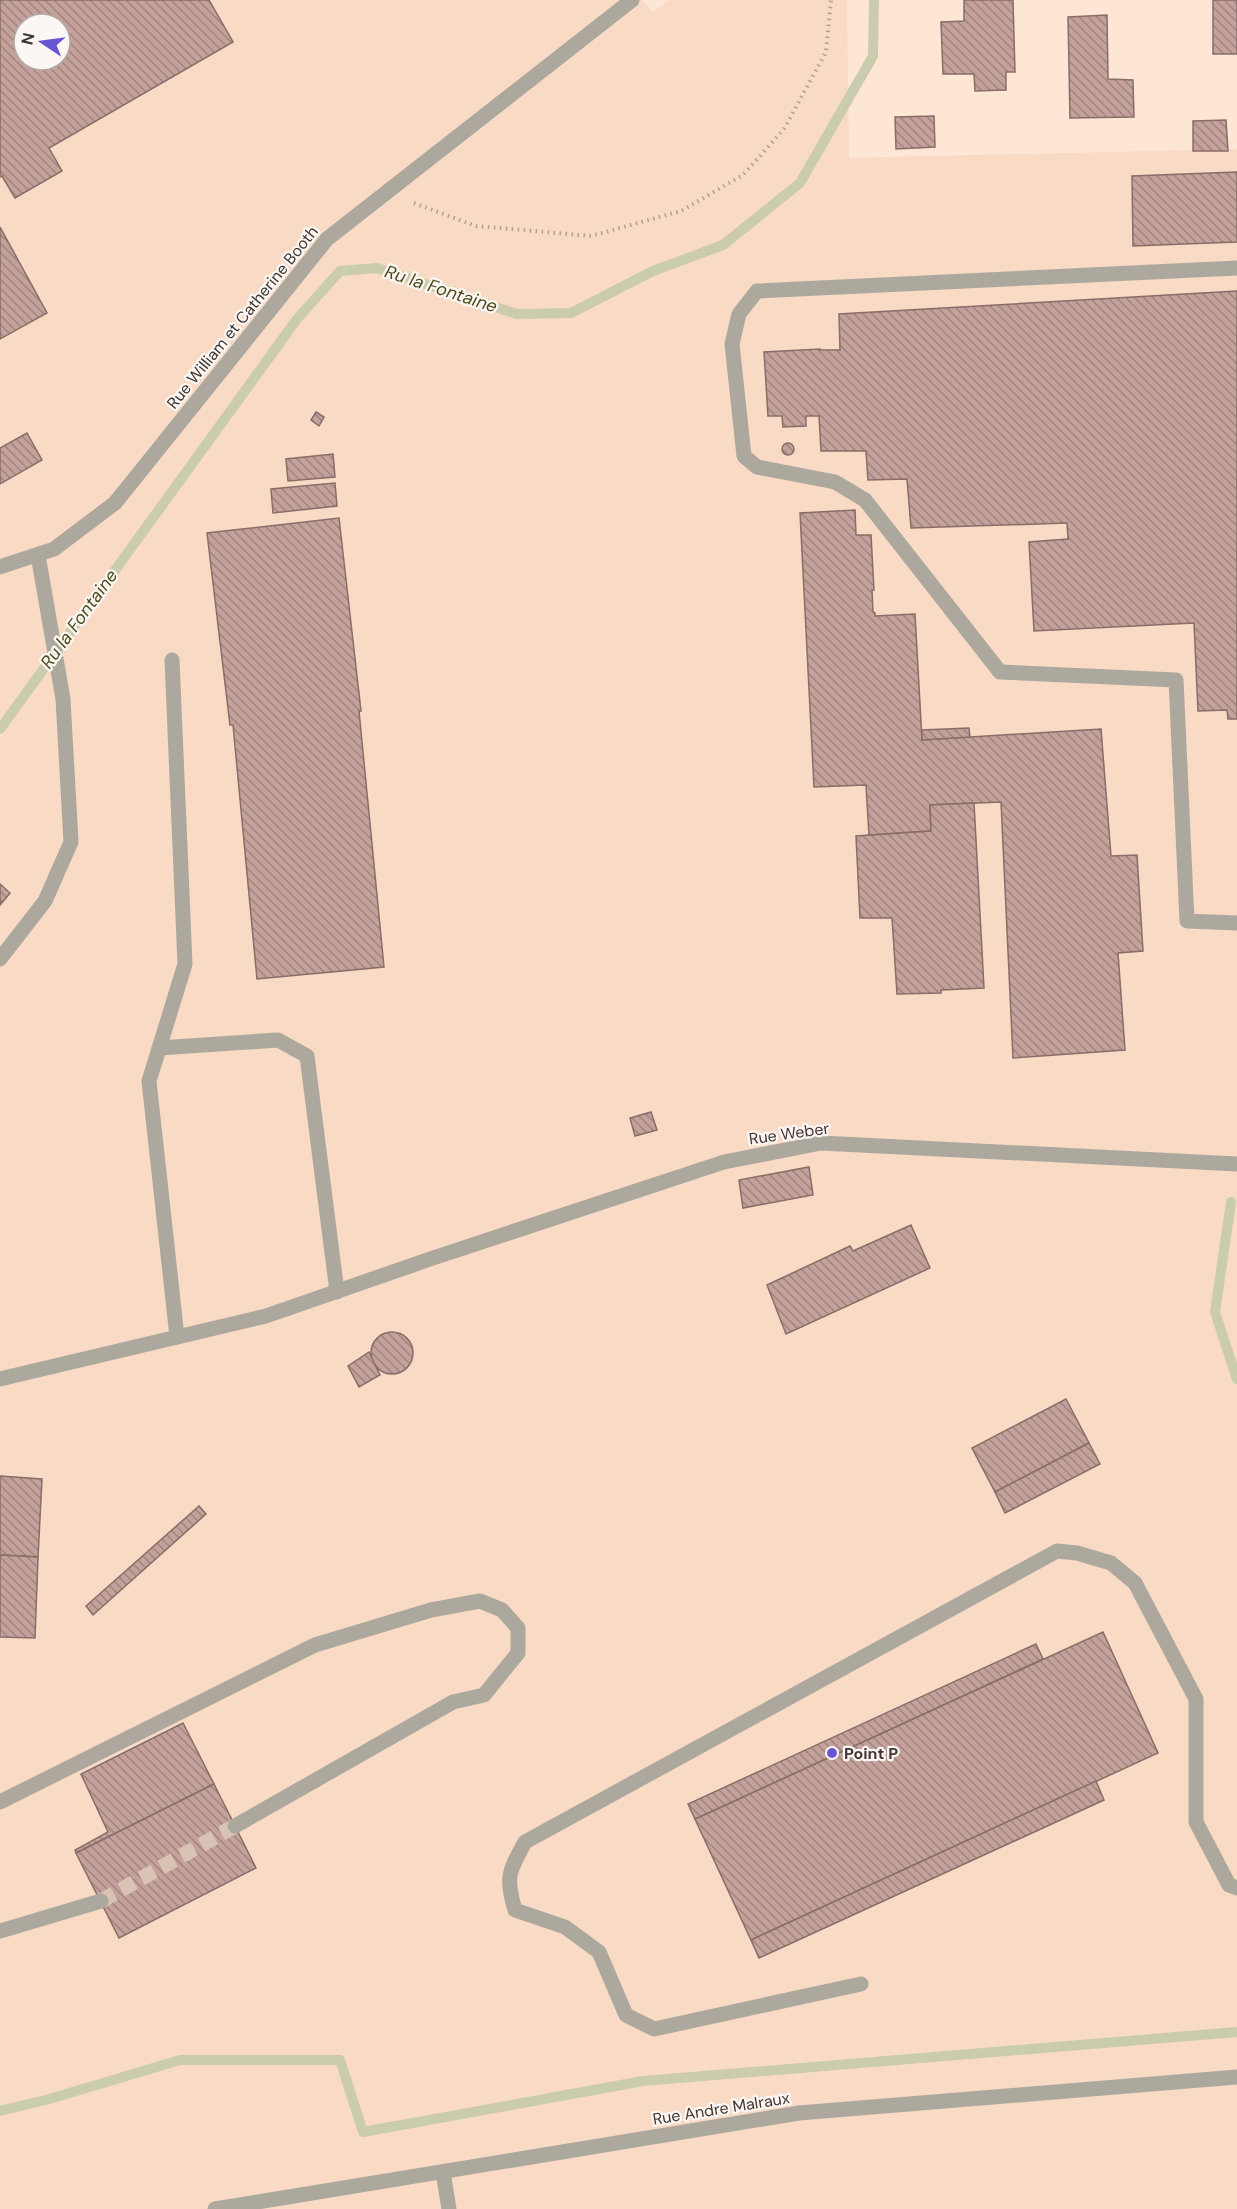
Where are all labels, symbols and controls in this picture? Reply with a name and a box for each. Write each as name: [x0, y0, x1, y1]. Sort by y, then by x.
north arrow: [12, 12, 72, 72]
text: N: [16, 31, 39, 47]
street label: Rue William et Catherine Booth: [162, 222, 323, 413]
water label: Ru la Fontaine: [382, 260, 500, 318]
water label: Ru la Fontaine: [35, 565, 123, 673]
street label: Rue Weber: [748, 1117, 831, 1150]
place label: Point P: [844, 1743, 898, 1764]
marker: Point P: [825, 1746, 839, 1760]
street label: Rue Andre Malraux: [651, 2087, 791, 2130]

